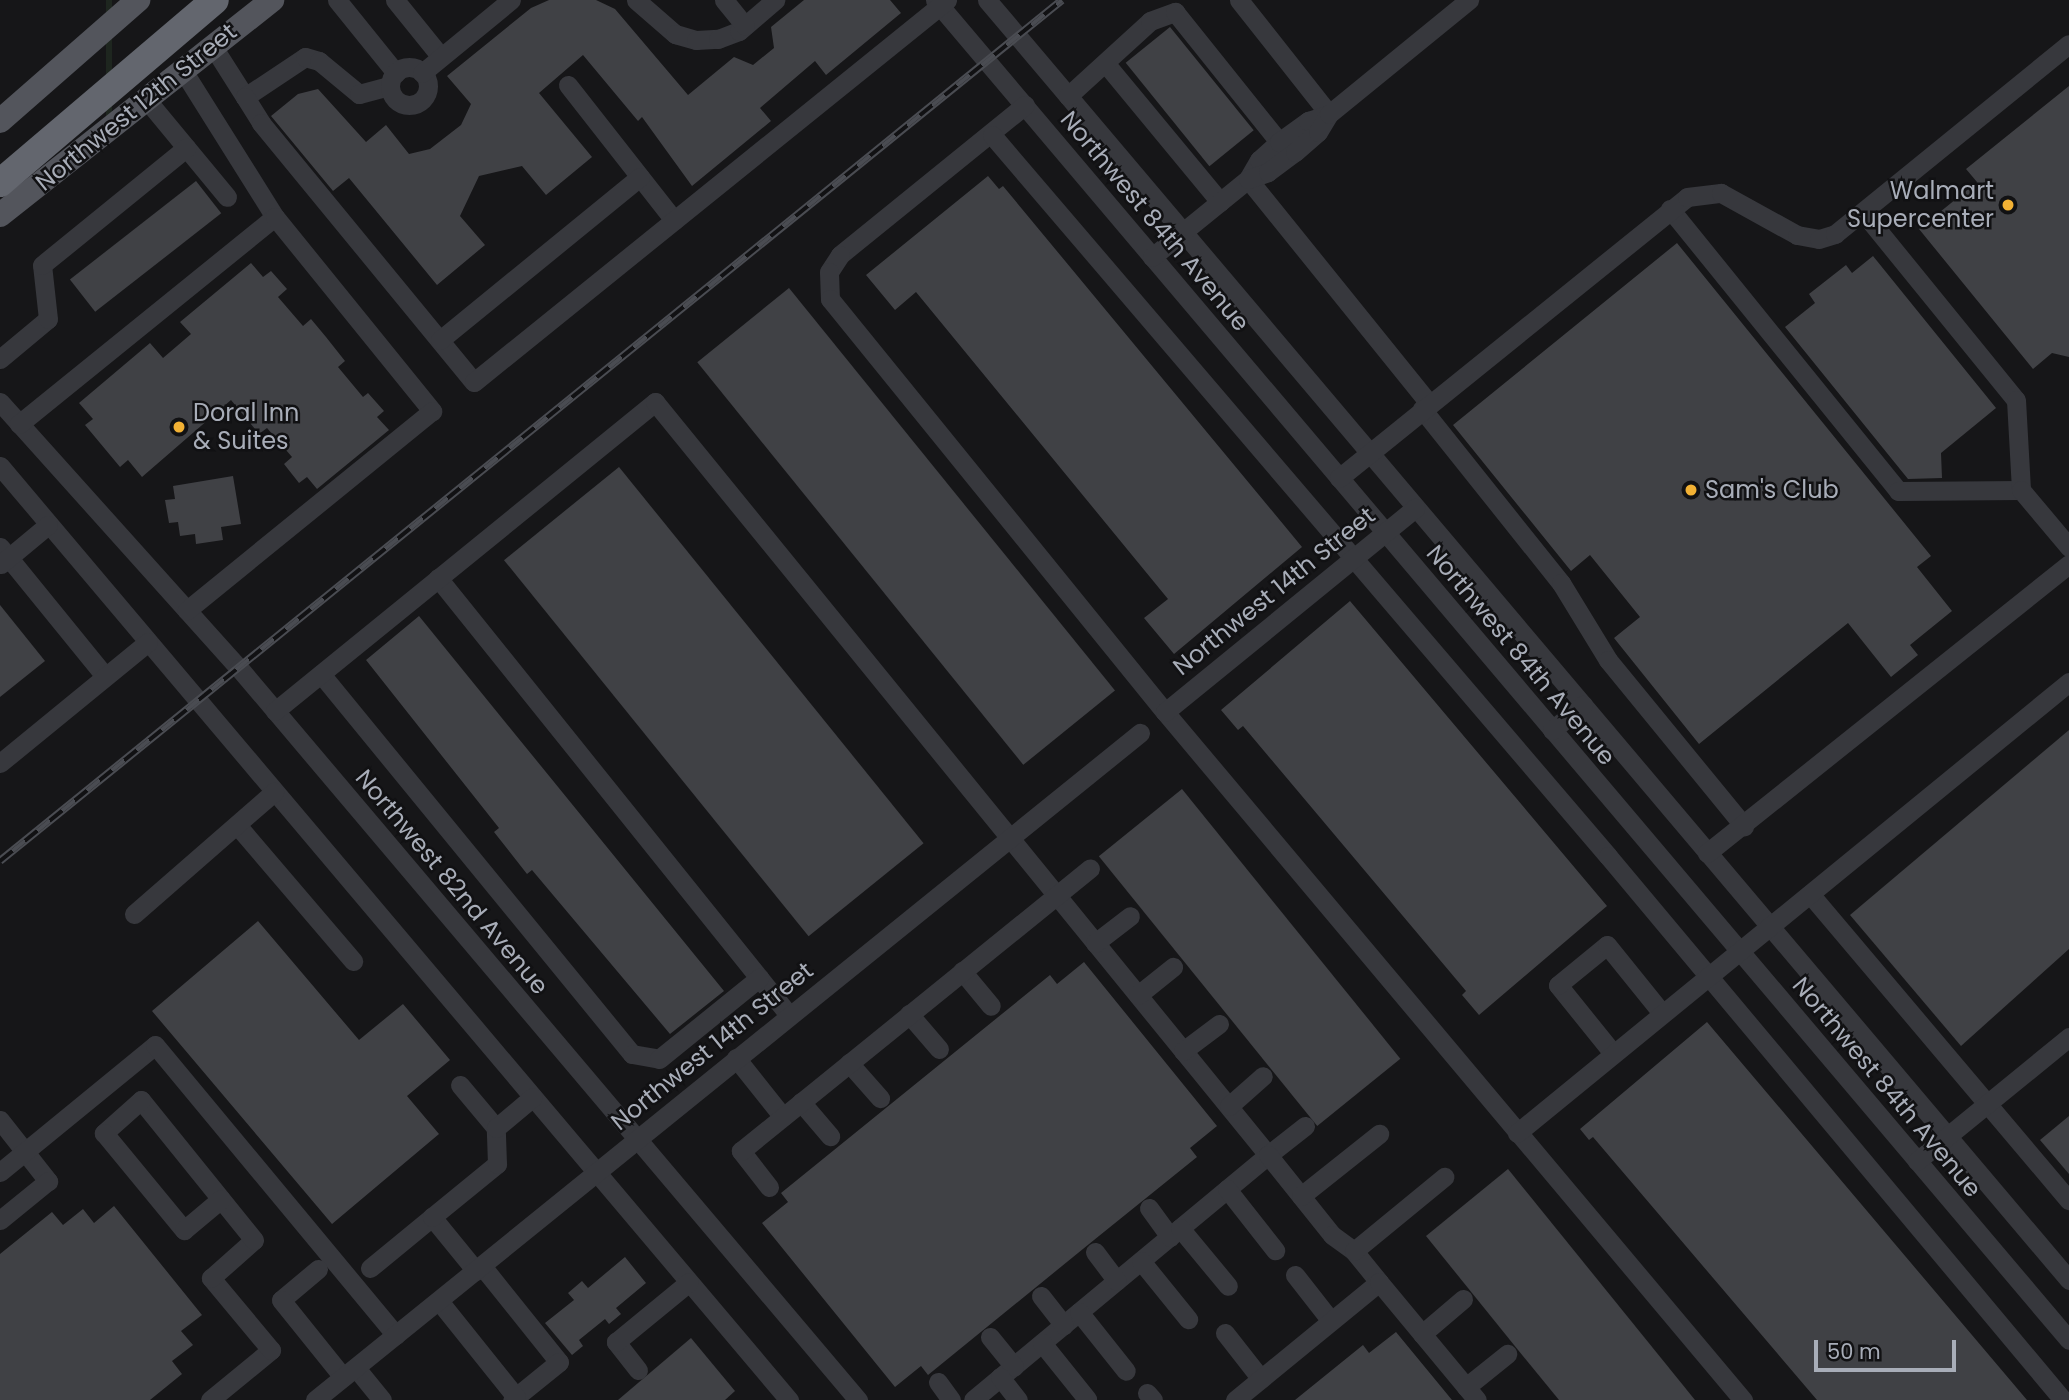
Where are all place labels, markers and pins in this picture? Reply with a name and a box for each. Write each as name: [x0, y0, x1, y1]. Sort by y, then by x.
place label: Walmart Supercenter: [1847, 177, 1994, 233]
marker: Walmart Supercenter: [2000, 197, 2016, 213]
place label: Doral Inn & Suites: [193, 399, 299, 455]
marker: Doral Inn & Suites: [171, 419, 187, 435]
place label: Sam's Club: [1705, 476, 1839, 504]
marker: Sam's Club: [1683, 482, 1699, 498]

